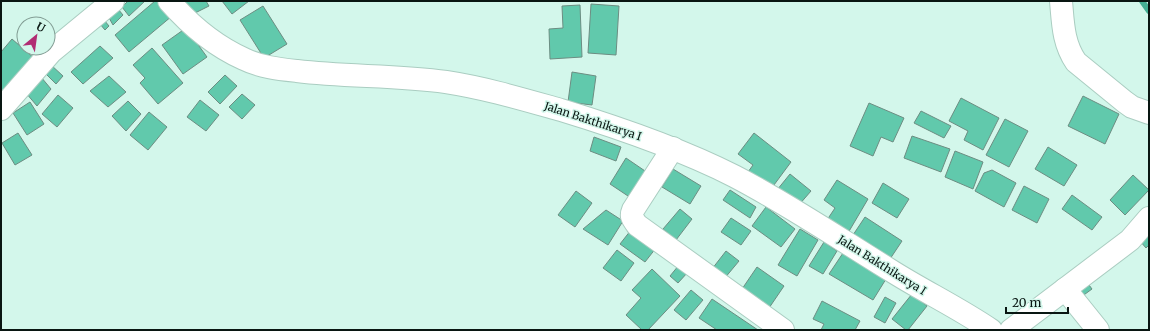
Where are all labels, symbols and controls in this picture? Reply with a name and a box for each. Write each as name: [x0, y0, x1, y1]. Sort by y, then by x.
north arrow: [16, 16, 56, 56]
text: U: [34, 19, 49, 36]
street label: Jalan Bakthikarya I: [542, 98, 643, 143]
street label: Jalan Bakthikarya I: [834, 232, 929, 298]
scale bar: [1006, 289, 1068, 315]
text: 20 m: [1012, 295, 1041, 310]

